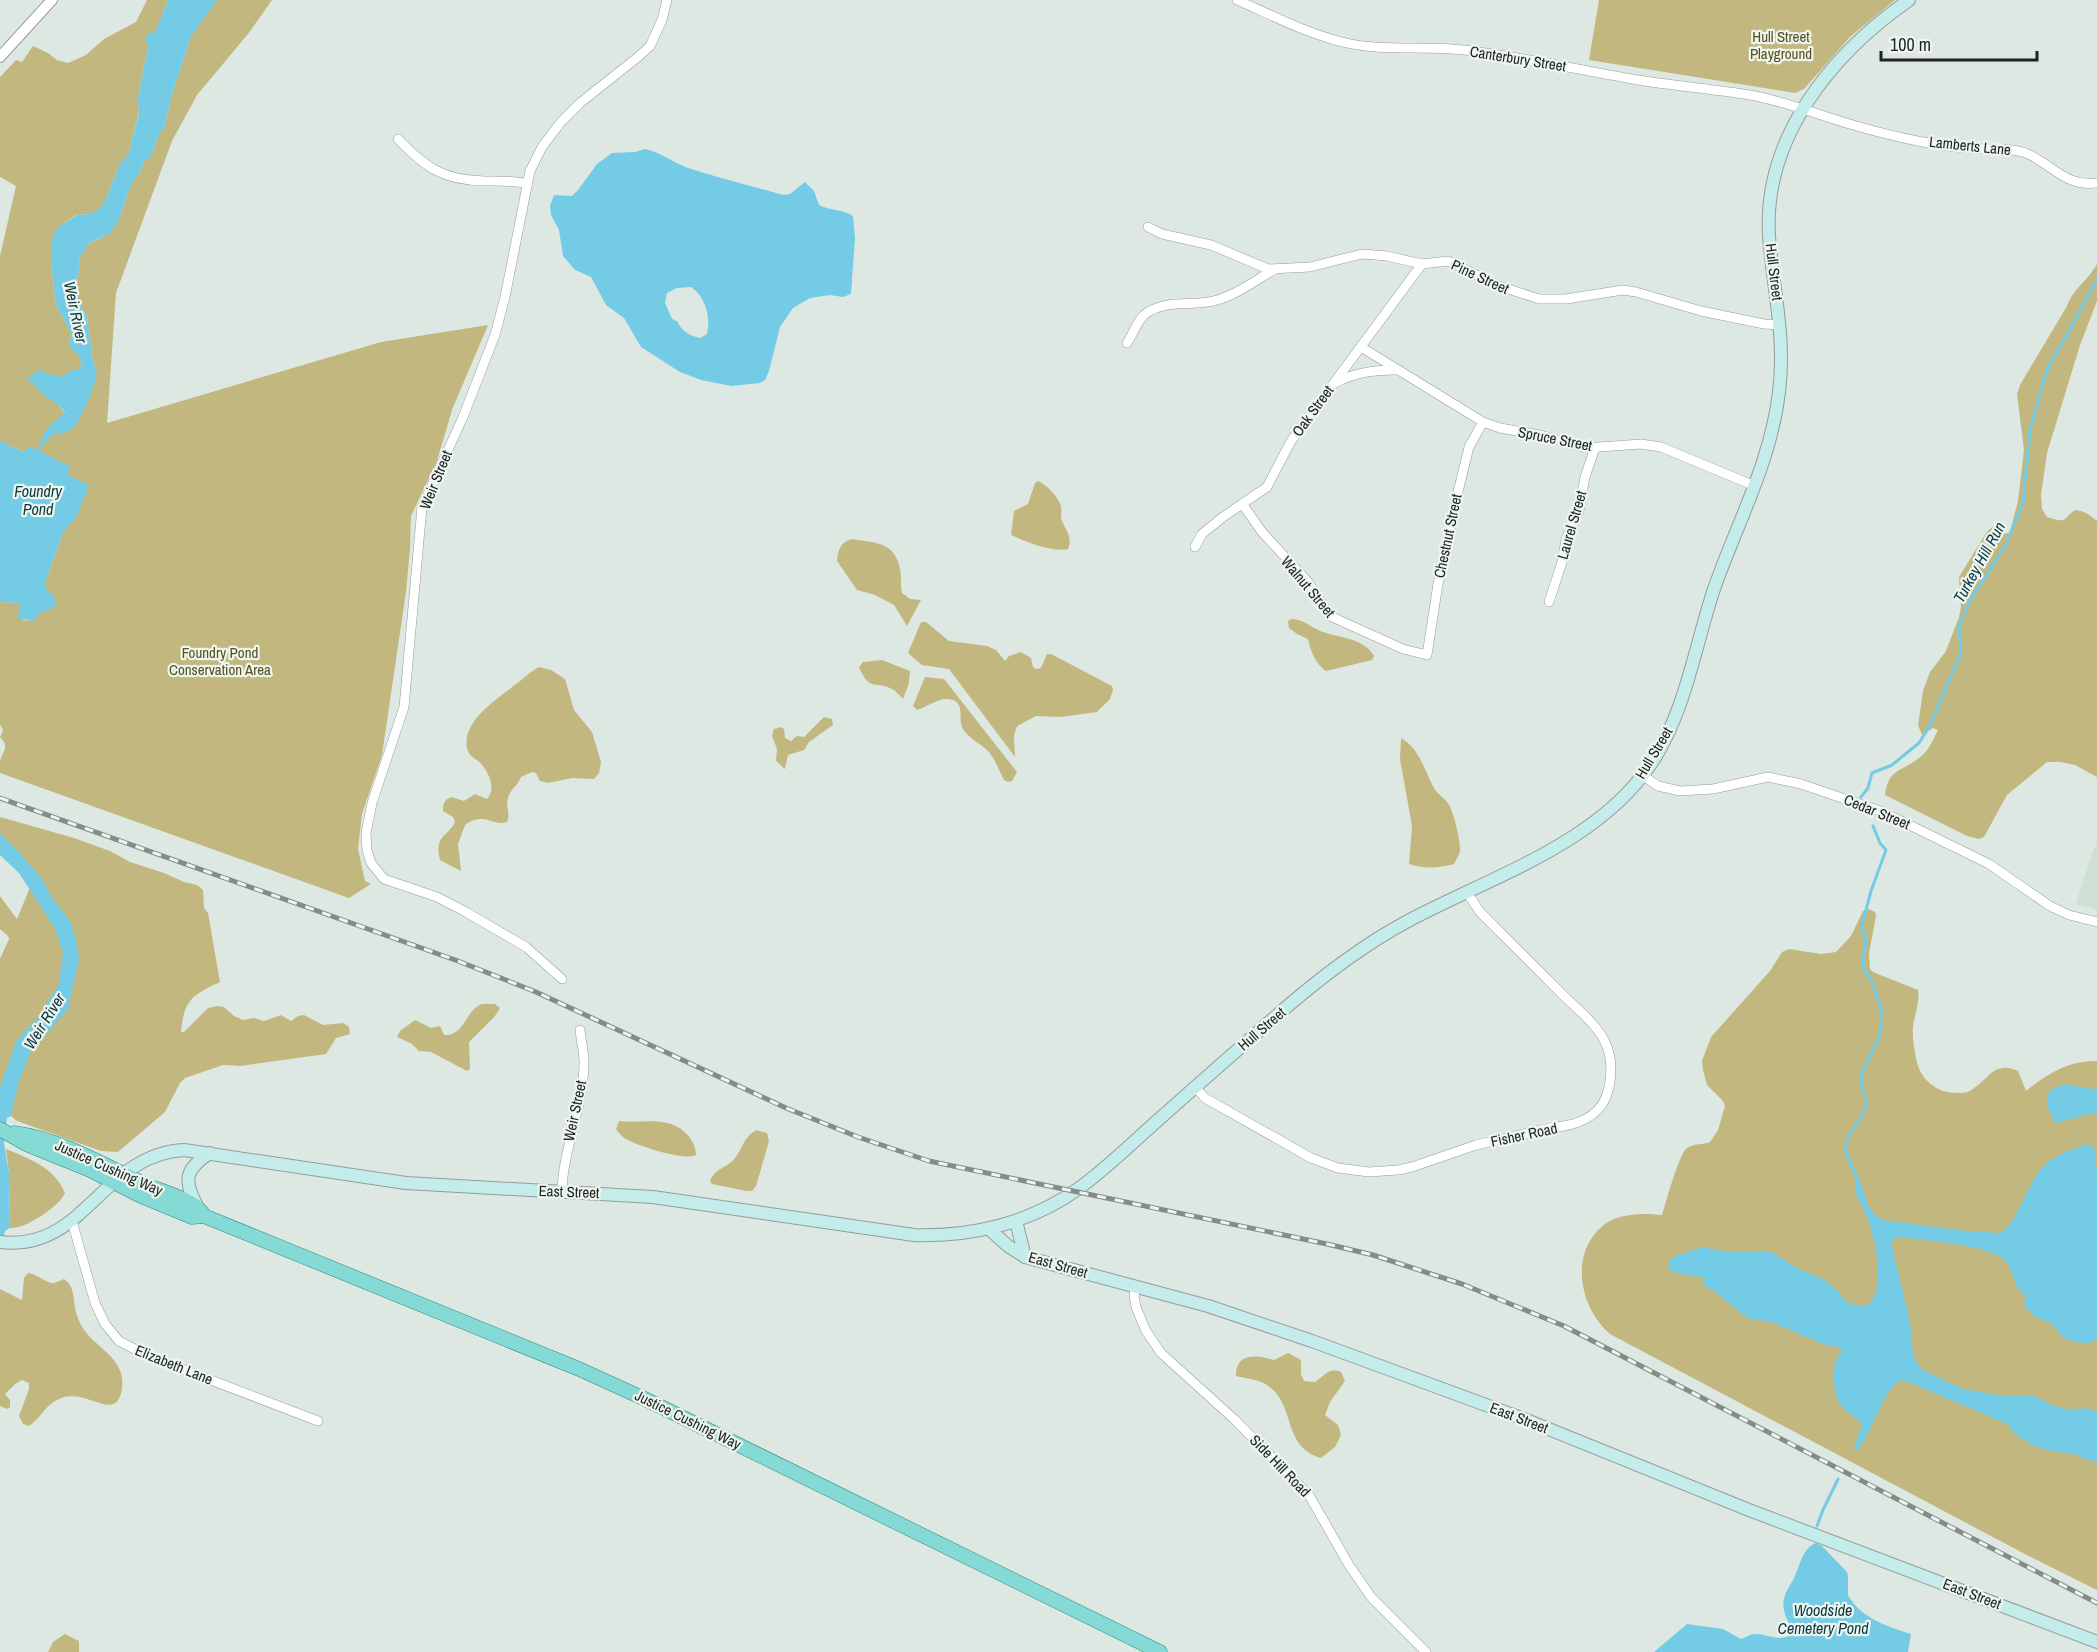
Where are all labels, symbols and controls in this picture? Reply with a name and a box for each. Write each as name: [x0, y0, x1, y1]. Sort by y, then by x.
scale bar: [1881, 24, 2037, 62]
park label: Hull Street Playground: [1750, 26, 1812, 64]
text: 100 m: [1890, 32, 1931, 57]
street label: Canterbury Street: [1468, 41, 1568, 77]
street label: Lamberts Lane: [1928, 131, 2012, 160]
street label: Hull Street: [1761, 242, 1788, 302]
street label: Pine Street: [1448, 254, 1513, 299]
water label: Weir River: [59, 279, 93, 345]
street label: Oak Street: [1287, 380, 1339, 441]
street label: Spruce Street: [1516, 421, 1595, 456]
street label: Weir Street: [414, 447, 457, 512]
water label: Foundry Pond: [14, 480, 63, 520]
street label: Laurel Street: [1552, 488, 1591, 562]
street label: Chestnut Street: [1428, 491, 1467, 580]
water label: Turkey Hill Run: [1948, 518, 2010, 606]
street label: Walnut Street: [1277, 552, 1341, 622]
park label: Foundry Pond Conservation Area: [169, 642, 271, 680]
street label: Hull Street: [1630, 722, 1678, 783]
street label: Cedar Street: [1841, 789, 1914, 835]
water label: Weir River: [18, 988, 70, 1053]
street label: Hull Street: [1233, 1001, 1291, 1055]
street label: Weir Street: [558, 1078, 591, 1143]
street label: Fisher Road: [1489, 1117, 1559, 1152]
street label: Justice Cushing Way: [52, 1134, 167, 1201]
street label: East Street: [538, 1180, 600, 1203]
street label: East Street: [1026, 1246, 1091, 1283]
street label: Elizabeth Lane: [132, 1339, 216, 1390]
street label: Justice Cushing Way: [632, 1385, 746, 1455]
street label: East Street: [1487, 1397, 1552, 1438]
street label: Side Hill Road: [1245, 1430, 1315, 1501]
street label: East Street: [1940, 1573, 2005, 1614]
water label: Woodside Cemetery Pond: [1777, 1599, 1869, 1639]

